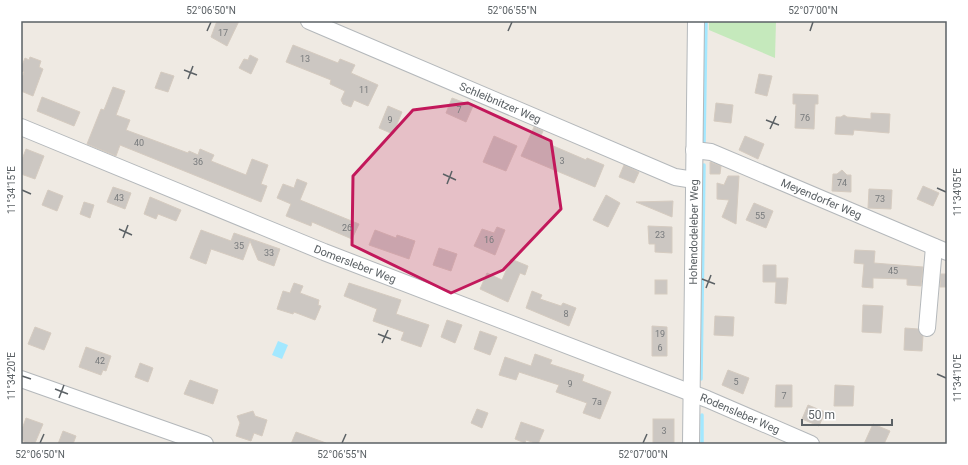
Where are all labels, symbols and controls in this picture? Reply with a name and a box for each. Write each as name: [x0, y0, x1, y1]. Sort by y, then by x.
text: 52°06'50"N: [186, 5, 236, 16]
text: 52°06'55"N: [487, 5, 537, 16]
text: 52°07'00"N: [788, 5, 838, 16]
house number: 17: [218, 28, 228, 38]
house number: 13: [300, 54, 310, 64]
street label: Schleibnitzer Weg: [457, 80, 543, 126]
house number: 11: [359, 85, 369, 95]
house number: 7: [456, 105, 462, 115]
house number: 76: [800, 113, 810, 123]
house number: 9: [387, 115, 393, 125]
house number: 40: [134, 138, 144, 148]
house number: 3: [559, 156, 565, 166]
house number: 36: [193, 157, 203, 167]
text: 11°34'15"E: [6, 166, 17, 214]
text: 11°34'05"E: [952, 168, 963, 216]
street label: Meyendorfer Weg: [779, 176, 863, 222]
house number: 74: [837, 178, 847, 188]
street label: Hohendodeleber Weg: [687, 179, 701, 285]
house number: 43: [114, 193, 124, 203]
house number: 73: [875, 194, 885, 204]
house number: 55: [755, 211, 765, 221]
house number: 26: [342, 223, 352, 233]
house number: 23: [655, 230, 665, 240]
house number: 16: [484, 235, 494, 245]
house number: 35: [234, 241, 244, 251]
street label: Domersleber Weg: [312, 243, 398, 286]
house number: 33: [264, 248, 274, 258]
house number: 45: [888, 266, 898, 276]
house number: 8: [563, 309, 569, 319]
house number: 19: [655, 329, 665, 339]
house number: 6: [657, 343, 663, 353]
text: 11°34'20"E: [6, 352, 17, 400]
text: 11°34'10"E: [952, 354, 963, 402]
house number: 42: [95, 356, 105, 366]
house number: 5: [733, 377, 739, 387]
house number: 9: [567, 379, 573, 389]
street label: Rodensleber Weg: [698, 391, 782, 437]
house number: 7: [781, 391, 787, 401]
house number: 7a: [592, 397, 602, 407]
scale bar: [802, 401, 892, 427]
text: 50 m: [808, 408, 835, 422]
house number: 3: [661, 426, 667, 436]
text: 52°06'50"N: [15, 449, 65, 460]
text: 52°06'55"N: [317, 449, 367, 460]
text: 52°07'00"N: [618, 449, 668, 460]

